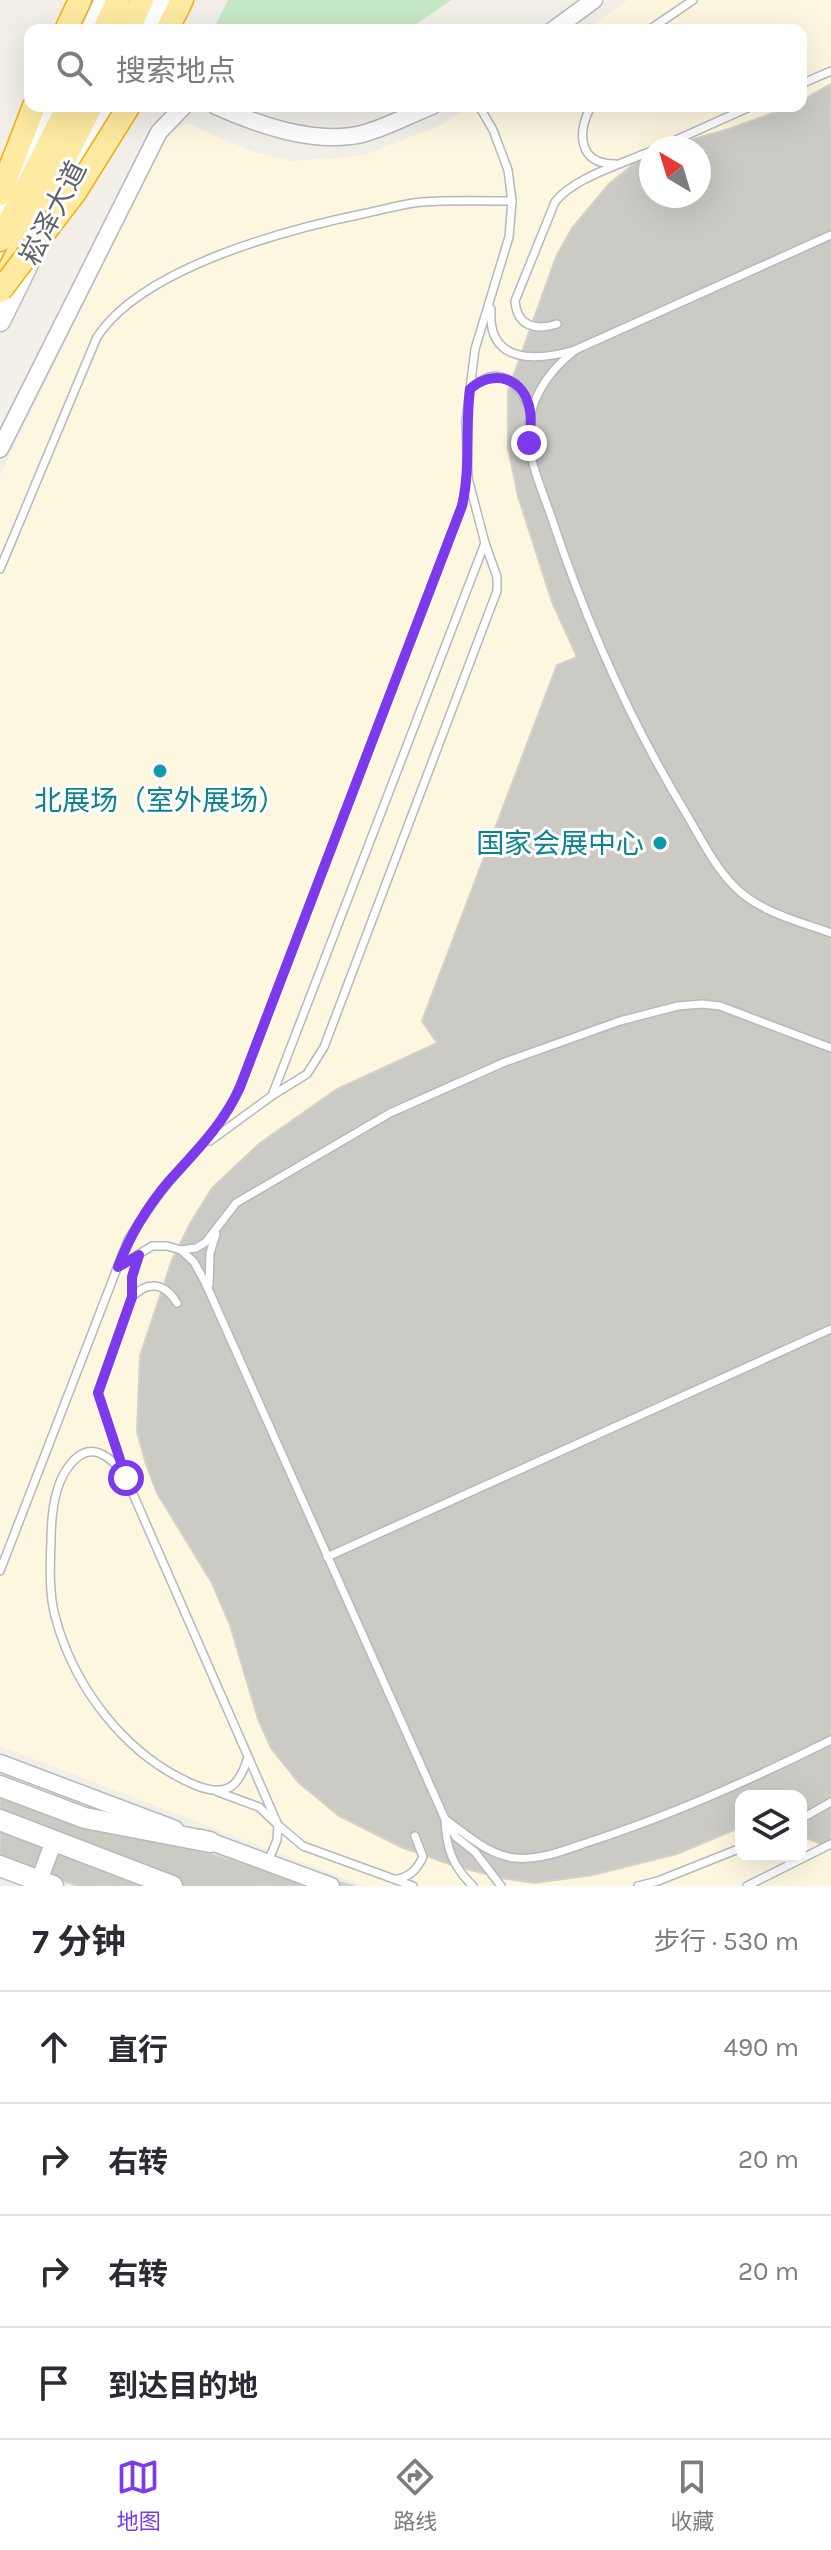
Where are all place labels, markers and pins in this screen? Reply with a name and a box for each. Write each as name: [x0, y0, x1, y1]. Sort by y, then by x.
marker: 北展场（室外展场）: [151, 762, 169, 780]
place label: 北展场（室外展场）: [34, 784, 286, 817]
place label: 国家会展中心: [476, 827, 644, 860]
marker: 国家会展中心: [651, 834, 669, 852]

